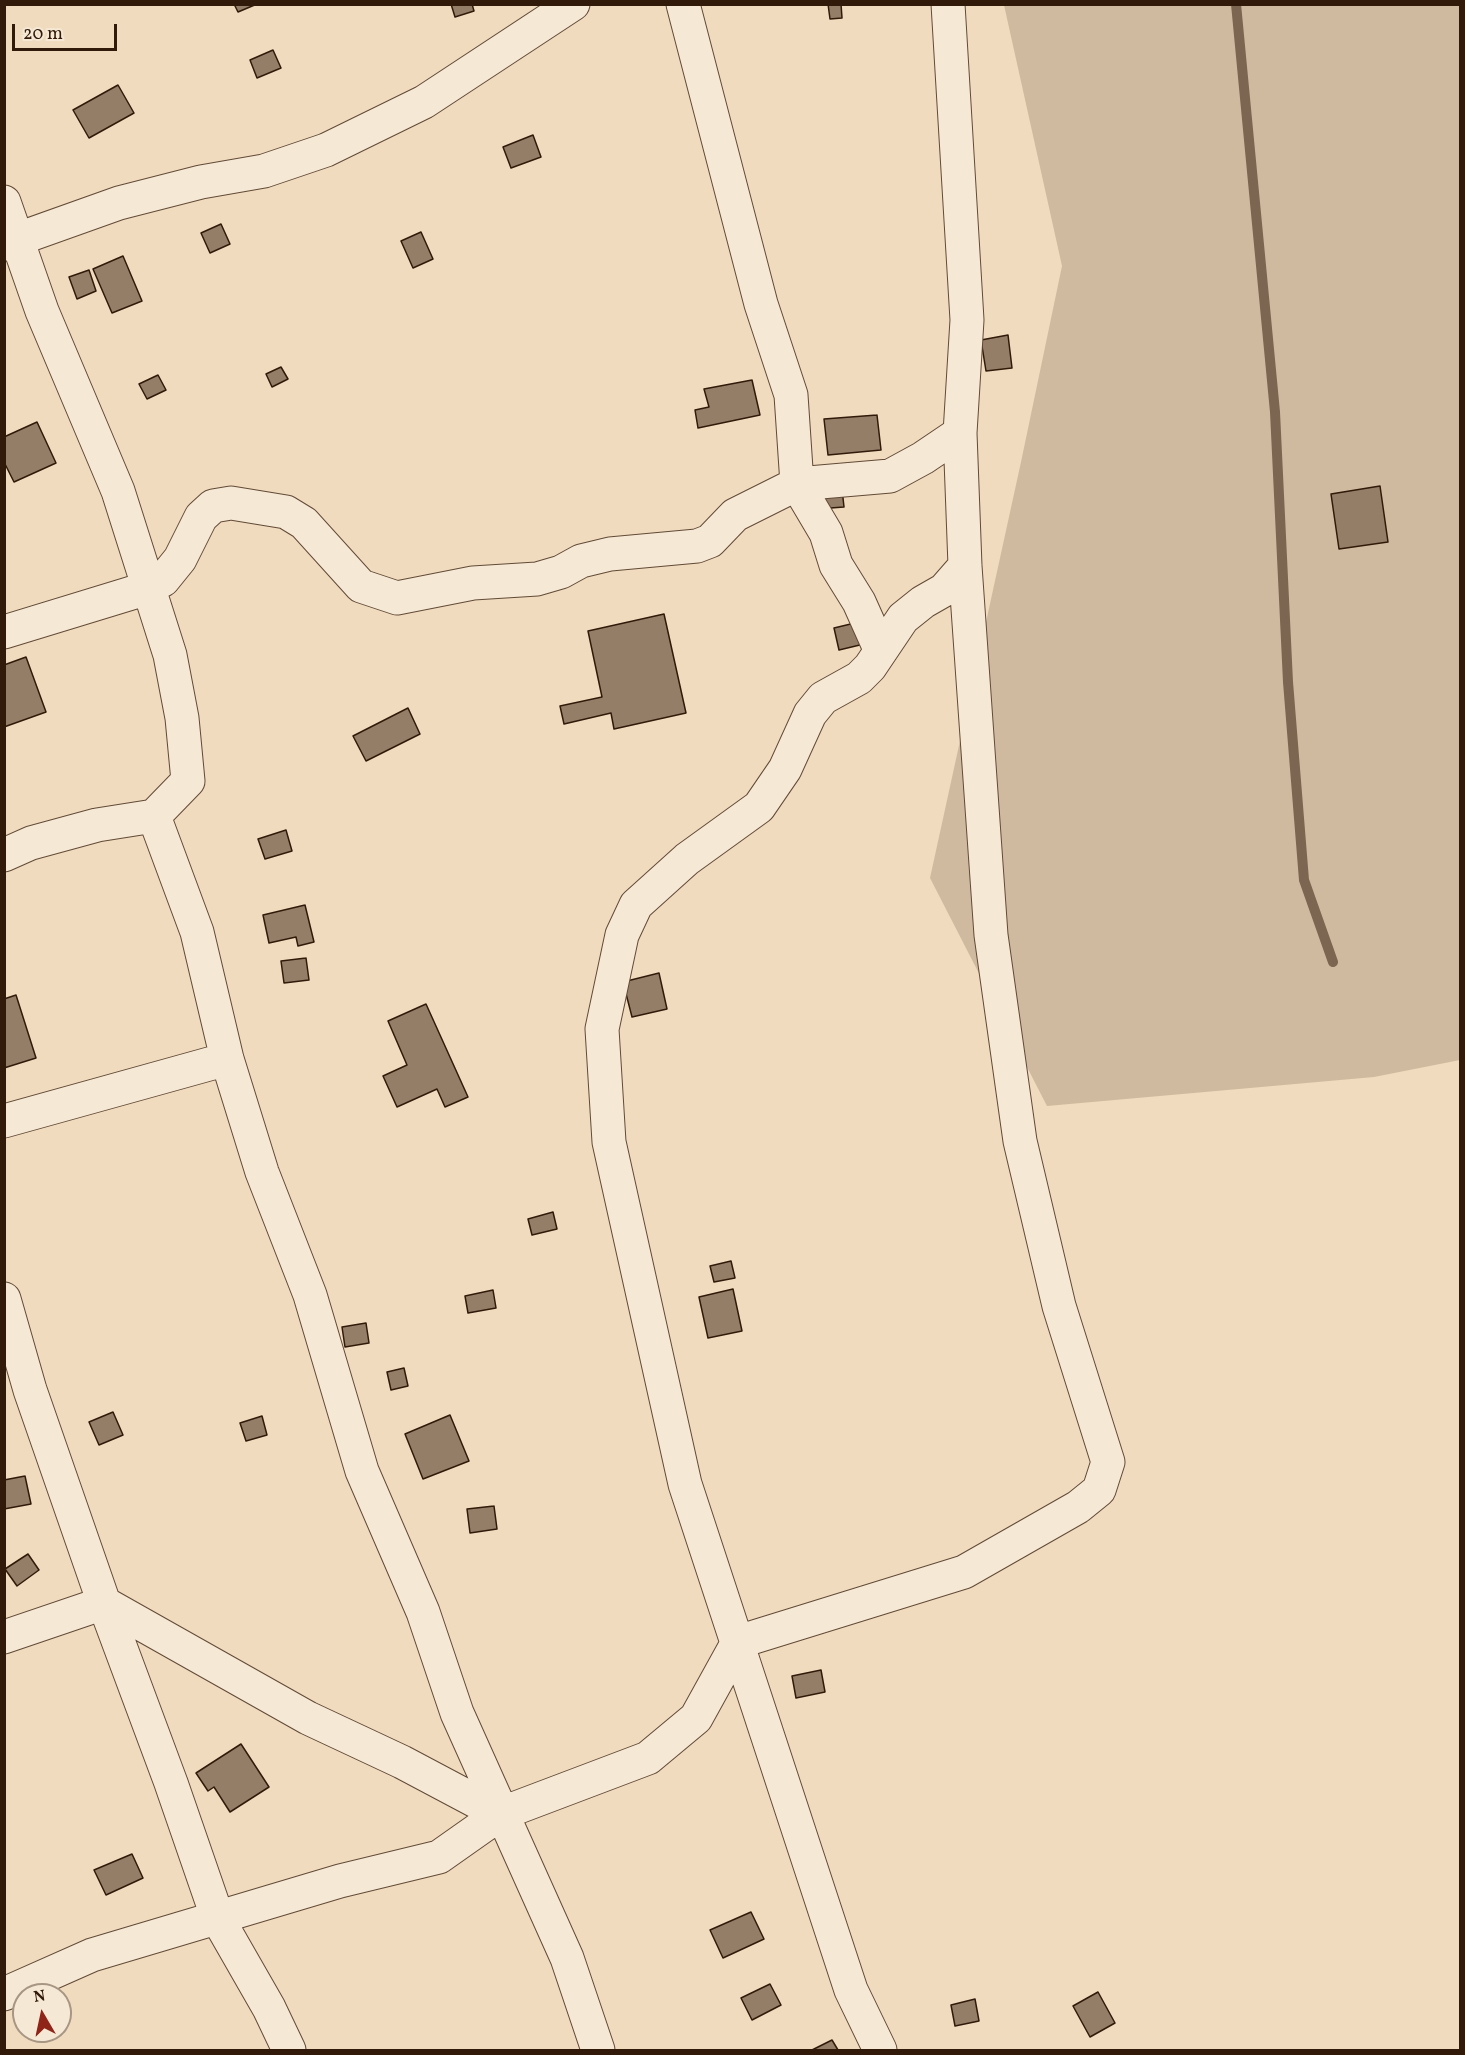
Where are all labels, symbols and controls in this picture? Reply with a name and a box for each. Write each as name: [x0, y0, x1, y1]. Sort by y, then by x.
scale bar: [15, 12, 120, 50]
text: 20 m: [23, 22, 63, 47]
north arrow: [12, 1983, 72, 2043]
text: N: [32, 1985, 47, 2009]

